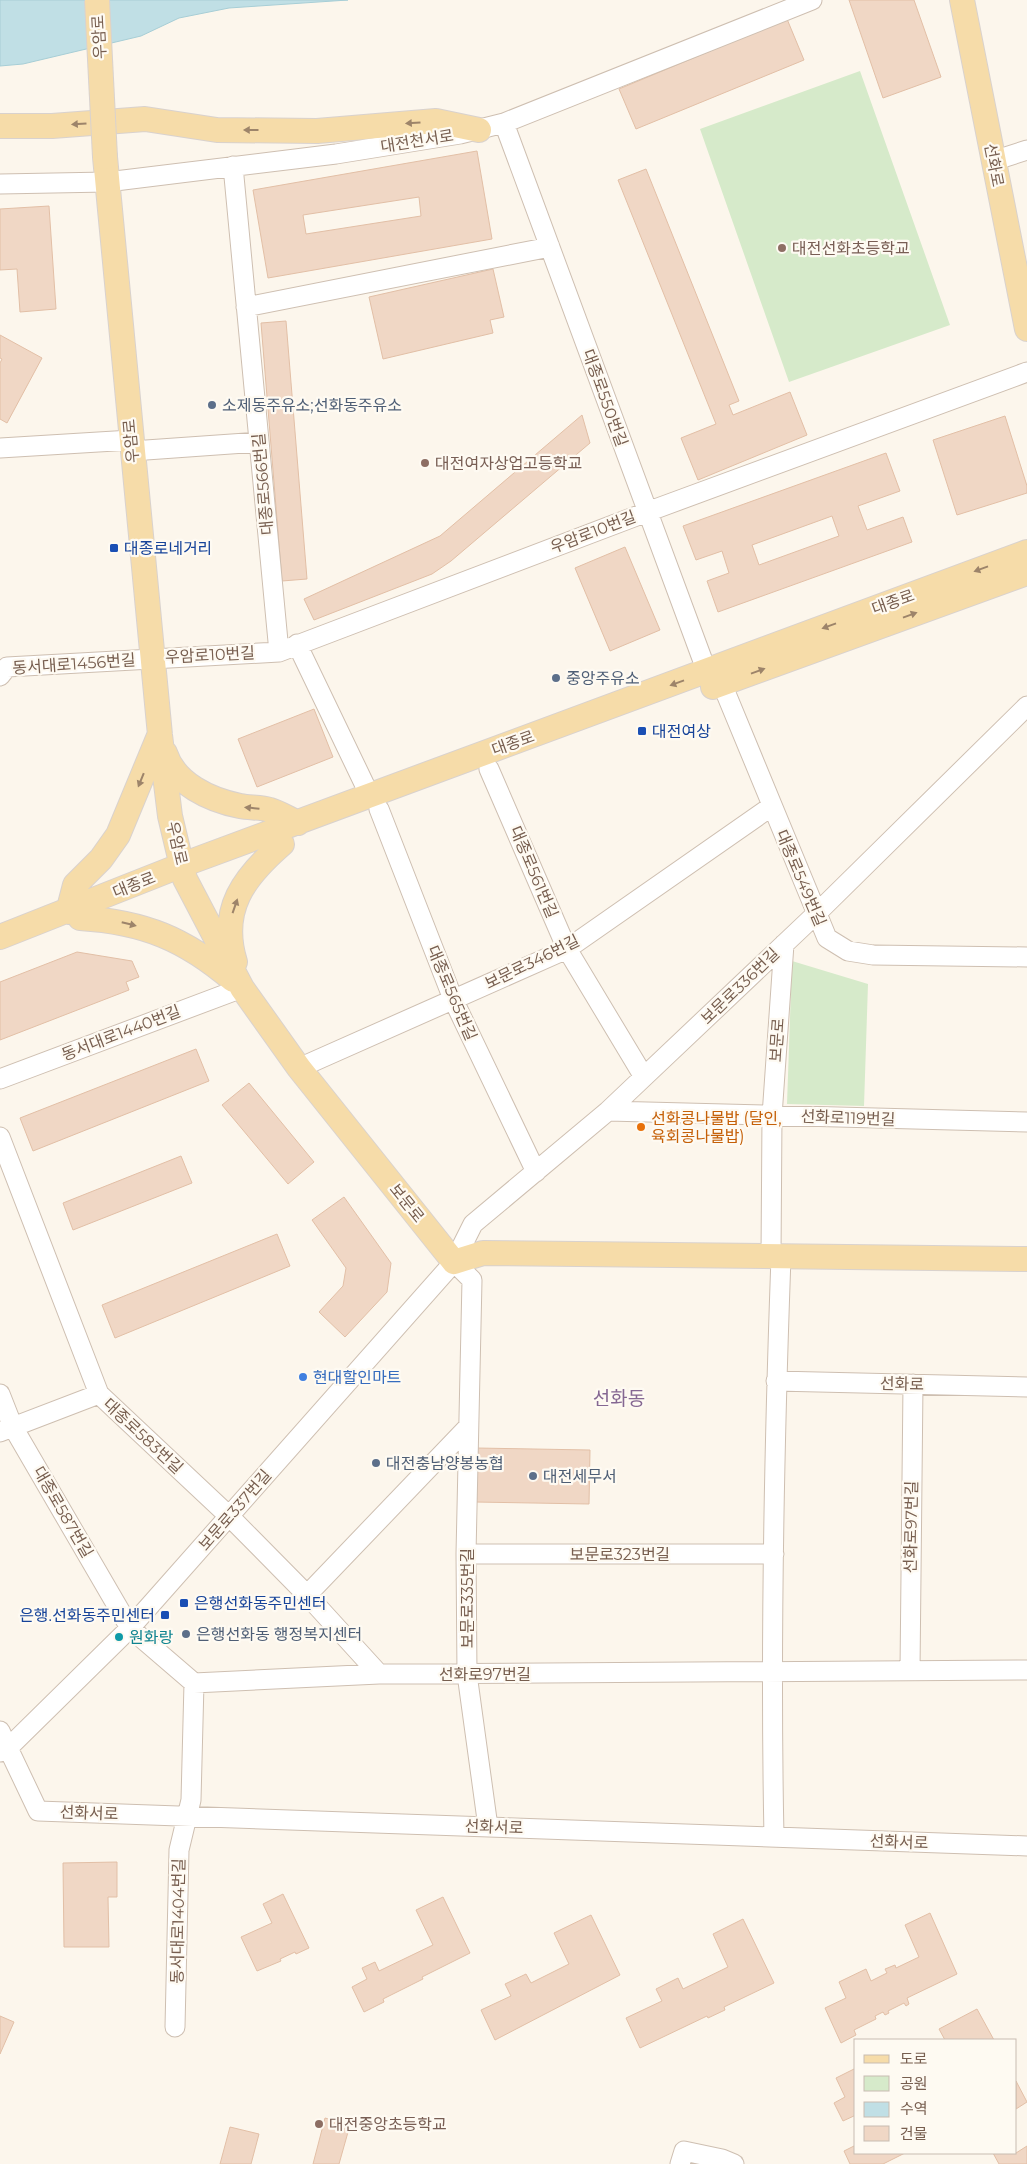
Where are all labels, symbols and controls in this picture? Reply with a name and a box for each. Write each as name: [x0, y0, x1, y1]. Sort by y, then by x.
street label: 우암로: [88, 14, 110, 60]
one-way arrow: [405, 119, 421, 127]
one-way arrow: [71, 120, 87, 128]
one-way arrow: [243, 126, 259, 134]
street label: 대전천서로: [379, 126, 455, 156]
street label: 선화로: [980, 142, 1008, 189]
place label: 대전선화초등학교: [792, 239, 910, 258]
marker: 대전선화초등학교: [776, 242, 788, 254]
street label: 대종로550번길: [579, 347, 631, 449]
place label: 소제동주유소;선화동주유소: [222, 396, 402, 415]
marker: 소제동주유소;선화동주유소: [206, 399, 218, 411]
street label: 우암로: [120, 418, 142, 464]
street label: 대종로566번길: [249, 432, 277, 536]
place label: 대전여자상업고등학교: [435, 454, 582, 473]
marker: 대전여자상업고등학교: [419, 457, 431, 469]
street label: 우암로10번길: [548, 507, 638, 557]
place label: 대종로네거리: [124, 539, 212, 558]
marker: 대종로네거리: [108, 542, 120, 554]
one-way arrow: [974, 566, 989, 573]
street label: 대종로: [869, 585, 917, 618]
one-way arrow: [903, 611, 918, 618]
one-way arrow: [821, 622, 836, 630]
street label: 우암로10번길: [165, 643, 255, 667]
street label: 동서대로1456번길: [12, 650, 136, 678]
one-way arrow: [750, 667, 765, 674]
place label: 중앙주유소: [566, 669, 640, 688]
marker: 중앙주유소: [550, 672, 562, 684]
one-way arrow: [669, 679, 684, 687]
place label: 대전여상: [652, 722, 711, 741]
marker: 대전여상: [636, 725, 648, 737]
street label: 대종로: [489, 726, 537, 759]
one-way arrow: [137, 773, 145, 787]
one-way arrow: [244, 803, 260, 811]
street label: 우암로: [163, 819, 191, 867]
street label: 대종로561번길: [506, 823, 562, 921]
street label: 대종로549번길: [772, 827, 830, 929]
street label: 대종로: [110, 868, 158, 902]
one-way arrow: [232, 899, 239, 914]
one-way arrow: [121, 920, 136, 928]
street label: 보문로346번길: [482, 931, 582, 993]
street label: 대종로565번길: [423, 943, 481, 1043]
street label: 보문로336번길: [697, 944, 783, 1028]
street label: 동서대로1440번길: [59, 1002, 183, 1064]
street label: 보문로: [766, 1017, 788, 1063]
street label: 선화로119번길: [800, 1107, 896, 1129]
place label: 선화콩나물밥 (달인, 육회콩나물밥): [651, 1109, 782, 1146]
marker: 선화콩나물밥 (달인, 육회콩나물밥): [635, 1121, 647, 1133]
street label: 보문로: [386, 1180, 428, 1226]
place label: 현대할인마트: [313, 1368, 401, 1387]
marker: 현대할인마트: [297, 1371, 309, 1383]
street label: 선화로: [880, 1374, 925, 1394]
district label: 선화동: [593, 1387, 645, 1410]
street label: 대종로583번길: [99, 1394, 187, 1478]
place label: 대전충남양봉농협: [386, 1454, 504, 1473]
marker: 대전충남양봉농협: [370, 1457, 382, 1469]
street label: 대종로587번길: [29, 1463, 97, 1561]
street label: 보문로337번길: [195, 1466, 275, 1554]
place label: 대전세무서: [543, 1467, 617, 1486]
marker: 대전세무서: [527, 1470, 539, 1482]
street label: 선화로97번길: [901, 1481, 921, 1573]
street label: 보문로323번길: [570, 1545, 670, 1564]
street label: 보문로335번길: [458, 1548, 477, 1648]
place label: 은행선화동주민센터: [194, 1594, 326, 1613]
marker: 은행선화동주민센터: [178, 1597, 190, 1609]
place label: 은행.선화동주민센터: [19, 1606, 155, 1625]
marker: 은행.선화동주민센터: [159, 1609, 171, 1621]
place label: 은행선화동 행정복지센터: [196, 1625, 362, 1644]
place label: 원화랑: [129, 1628, 173, 1647]
marker: 은행선화동 행정복지센터: [180, 1628, 192, 1640]
marker: 원화랑: [113, 1631, 125, 1643]
street label: 선화로97번길: [439, 1665, 531, 1684]
street label: 선화서로: [59, 1802, 119, 1824]
street label: 선화서로: [464, 1816, 524, 1838]
street label: 선화서로: [869, 1831, 929, 1853]
street label: 동서대로1404번길: [167, 1858, 189, 1984]
legend: [854, 2039, 1017, 2154]
text: 도로: [900, 2049, 928, 2068]
text: 공원: [900, 2074, 928, 2093]
text: 수역: [900, 2099, 928, 2118]
place label: 대전중앙초등학교: [329, 2115, 447, 2134]
marker: 대전중앙초등학교: [313, 2118, 325, 2130]
text: 건물: [900, 2124, 928, 2143]

